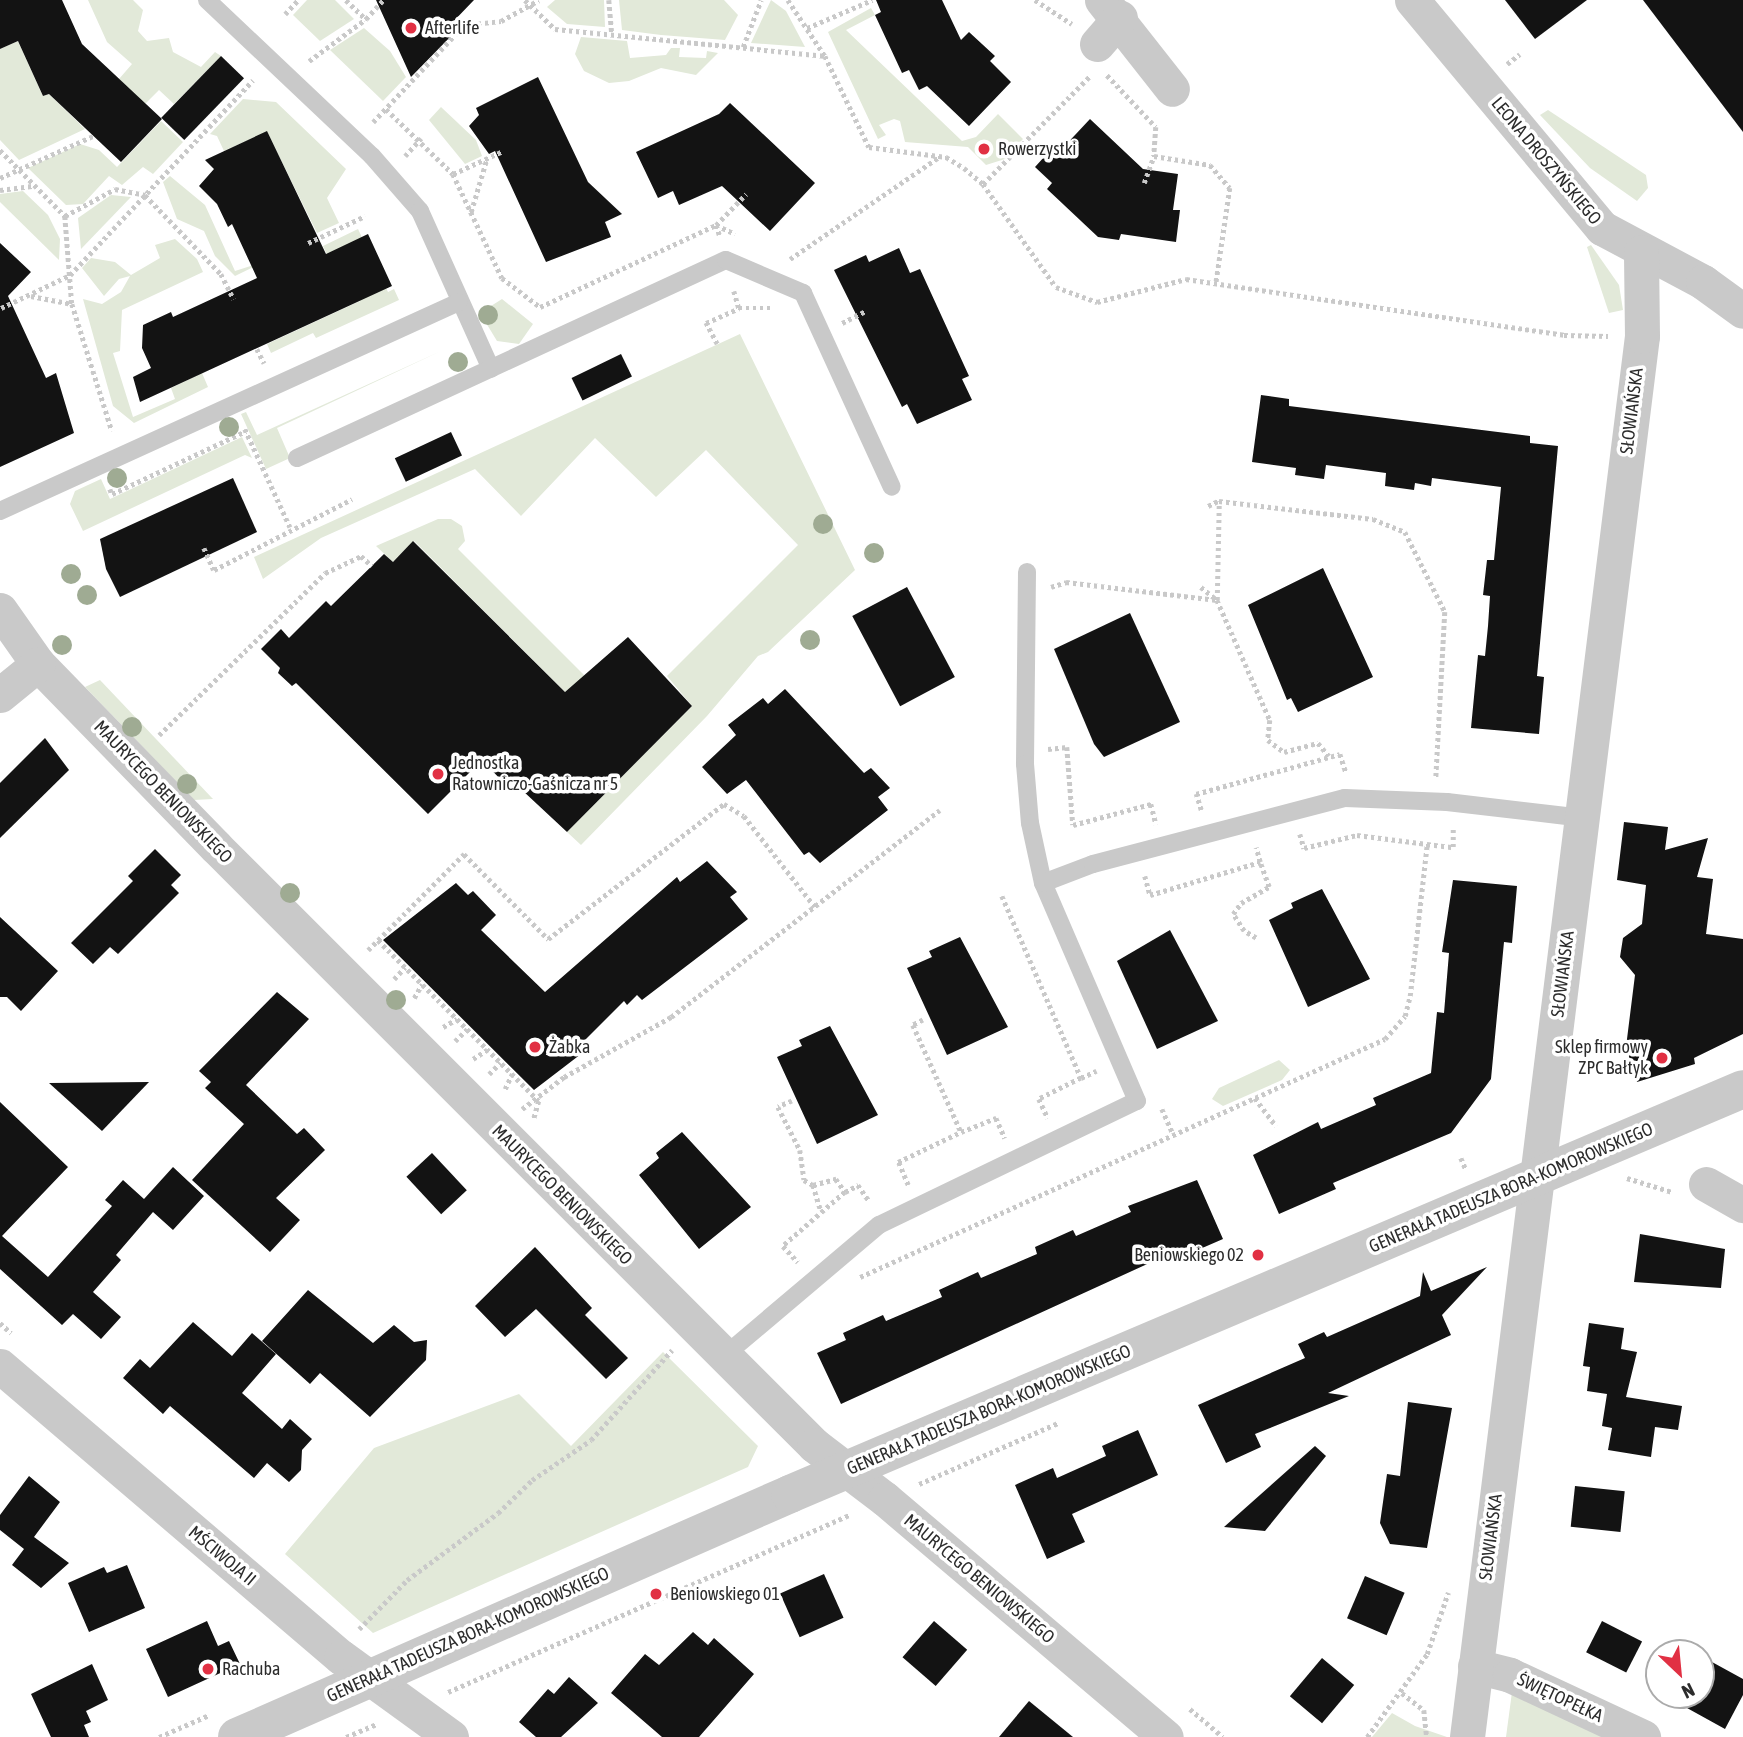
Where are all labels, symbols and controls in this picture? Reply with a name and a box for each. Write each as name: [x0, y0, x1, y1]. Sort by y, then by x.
place label: Afterlife: [425, 17, 479, 39]
marker: Afterlife: [403, 20, 419, 36]
street label: LEONA DROSZYŃSKIEGO: [1486, 93, 1606, 229]
place label: Rowerzystki: [998, 138, 1076, 160]
marker: Rowerzystki: [976, 141, 992, 157]
street label: SŁOWIAŃSKA: [1616, 367, 1648, 455]
street label: MAURYCEGO BENIOWSKIEGO: [89, 716, 237, 868]
place label: Jednostka Ratowniczo-Gaśnicza nr 5: [452, 753, 618, 796]
marker: Jednostka Ratowniczo-Gaśnicza nr 5: [430, 766, 446, 782]
street label: SŁOWIAŃSKA: [1547, 930, 1579, 1018]
place label: Żabka: [549, 1036, 590, 1058]
place label: Sklep firmowy ZPC Bałtyk: [1555, 1037, 1648, 1080]
marker: Żabka: [527, 1039, 543, 1055]
marker: Sklep firmowy ZPC Bałtyk: [1654, 1050, 1670, 1066]
street label: GENERAŁA TADEUSZA BORA-KOMOROWSKIEGO: [1366, 1118, 1656, 1258]
street label: MAURYCEGO BENIOWSKIEGO: [487, 1120, 637, 1270]
place label: Beniowskiego 02: [1134, 1244, 1244, 1266]
marker: Beniowskiego 02: [1250, 1247, 1266, 1263]
street label: GENERAŁA TADEUSZA BORA-KOMOROWSKIEGO: [844, 1340, 1134, 1480]
street label: SŁOWIAŃSKA: [1475, 1493, 1507, 1581]
street label: MAURYCEGO BENIOWSKIEGO: [899, 1510, 1059, 1648]
street label: MŚCIWOJA II: [184, 1522, 260, 1590]
street label: GENERAŁA TADEUSZA BORA-KOMOROWSKIEGO: [324, 1563, 612, 1707]
place label: Beniowskiego 01: [670, 1583, 780, 1605]
marker: Beniowskiego 01: [648, 1586, 664, 1602]
north arrow: [1645, 1639, 1715, 1709]
place label: Rachuba: [222, 1658, 280, 1680]
marker: Rachuba: [200, 1661, 216, 1677]
street label: ŚWIĘTOPEŁKA: [1514, 1669, 1606, 1727]
text: N: [1678, 1679, 1698, 1703]

